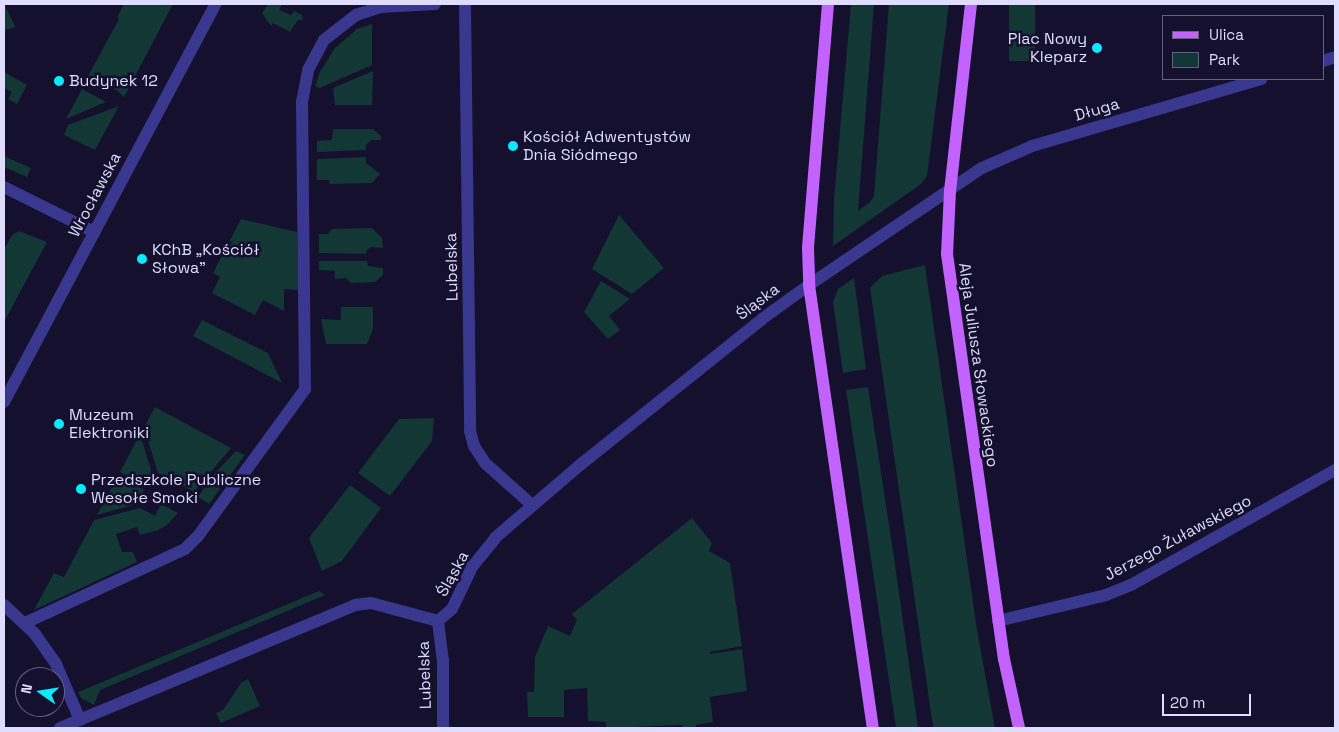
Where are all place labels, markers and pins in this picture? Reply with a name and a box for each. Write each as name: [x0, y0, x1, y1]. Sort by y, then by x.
place label: Plac Nowy Kleparz: [1008, 29, 1087, 67]
marker: Plac Nowy Kleparz: [1091, 42, 1103, 54]
place label: Budynek 12: [69, 71, 158, 91]
marker: Budynek 12: [53, 75, 65, 87]
place label: Kościół Adwentystów Dnia Siódmego: [523, 127, 691, 165]
marker: Kościół Adwentystów Dnia Siódmego: [507, 140, 519, 152]
place label: KChB „Kościół Słowa”: [152, 240, 260, 278]
marker: KChB „Kościół Słowa”: [136, 253, 148, 265]
place label: Muzeum Elektroniki: [69, 405, 149, 443]
marker: Muzeum Elektroniki: [53, 418, 65, 430]
place label: Przedszkole Publiczne Wesołe Smoki: [91, 470, 261, 508]
marker: Przedszkole Publiczne Wesołe Smoki: [75, 483, 87, 495]

